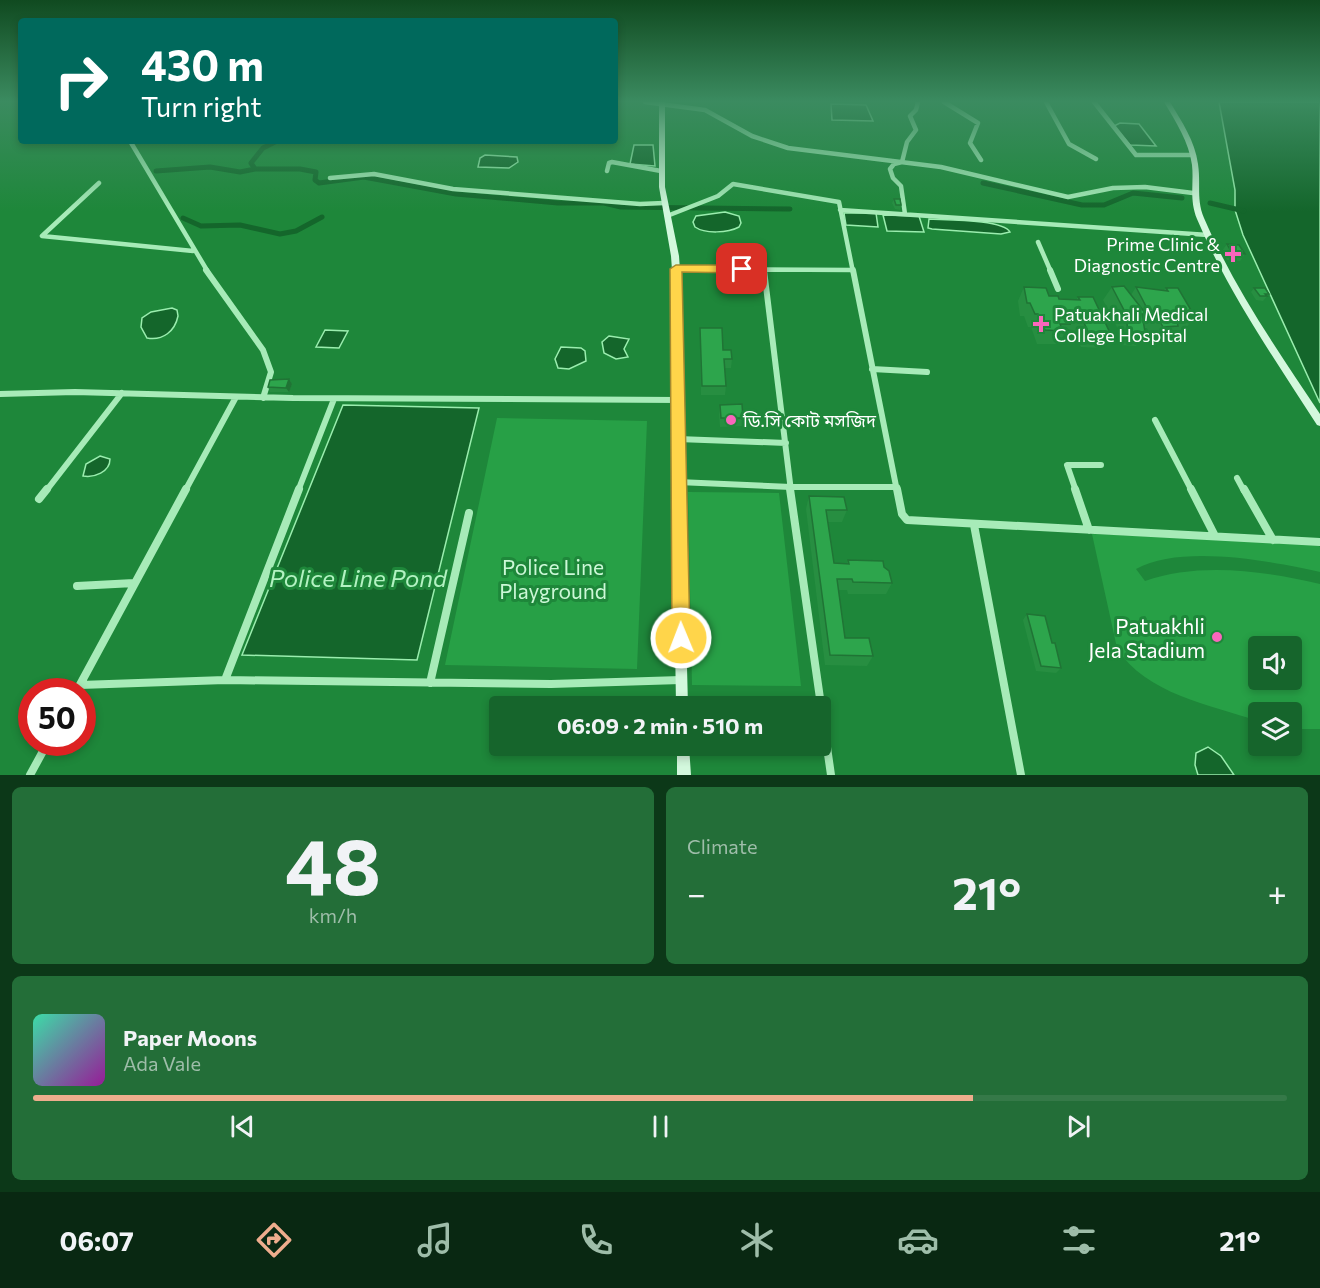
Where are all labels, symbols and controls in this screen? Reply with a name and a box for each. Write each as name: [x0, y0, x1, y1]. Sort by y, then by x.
text: 430 m: [141, 38, 264, 90]
icon: right: [42, 42, 120, 120]
text: Turn right: [141, 90, 261, 123]
place label: Prime Clinic & Diagnostic Centre: [1074, 233, 1220, 276]
pin: [716, 243, 767, 294]
marker: Prime Clinic & Diagnostic Centre: [1224, 245, 1242, 263]
icon: arrive: [725, 252, 758, 285]
place label: Patuakhali Medical College Hospital: [1054, 303, 1208, 346]
marker: Patuakhali Medical College Hospital: [1032, 315, 1050, 333]
place label: ডি.সি কোট মসজিদ: [742, 409, 877, 431]
marker: ডি.সি কোট মসজিদ: [724, 413, 738, 427]
park label: Police Line Playground: [499, 554, 607, 603]
water label: Police Line Pond: [269, 563, 448, 592]
position arrow: [649, 606, 713, 670]
place label: Patuakhli Jela Stadium: [1088, 613, 1205, 662]
marker: Patuakhli Jela Stadium: [1210, 630, 1224, 644]
map controls: [1248, 636, 1302, 756]
button: sound: [1248, 636, 1302, 690]
speed limit sign: 50: [18, 678, 96, 756]
button: layers: [1248, 702, 1302, 756]
text: 06:09 · 2 min · 510 m: [557, 712, 763, 739]
text: 48: [285, 816, 381, 911]
text: Climate: [687, 834, 757, 858]
text: 21°: [952, 864, 1021, 919]
text: −: [687, 872, 706, 913]
text: +: [1268, 872, 1287, 913]
text: km/h: [309, 903, 357, 927]
text: Paper Moons: [123, 1024, 257, 1051]
text: Ada Vale: [123, 1051, 201, 1075]
icon: previous: [226, 1110, 259, 1143]
icon: pause: [644, 1110, 677, 1143]
icon: next: [1062, 1110, 1095, 1143]
icon: directions: [253, 1219, 295, 1261]
icon: music: [414, 1219, 456, 1261]
icon: phone: [575, 1219, 617, 1261]
icon: climate: [736, 1219, 778, 1261]
icon: car: [897, 1219, 939, 1261]
icon: filters: [1058, 1219, 1100, 1261]
text: 06:07: [60, 1224, 134, 1257]
text: 21°: [1219, 1224, 1260, 1257]

